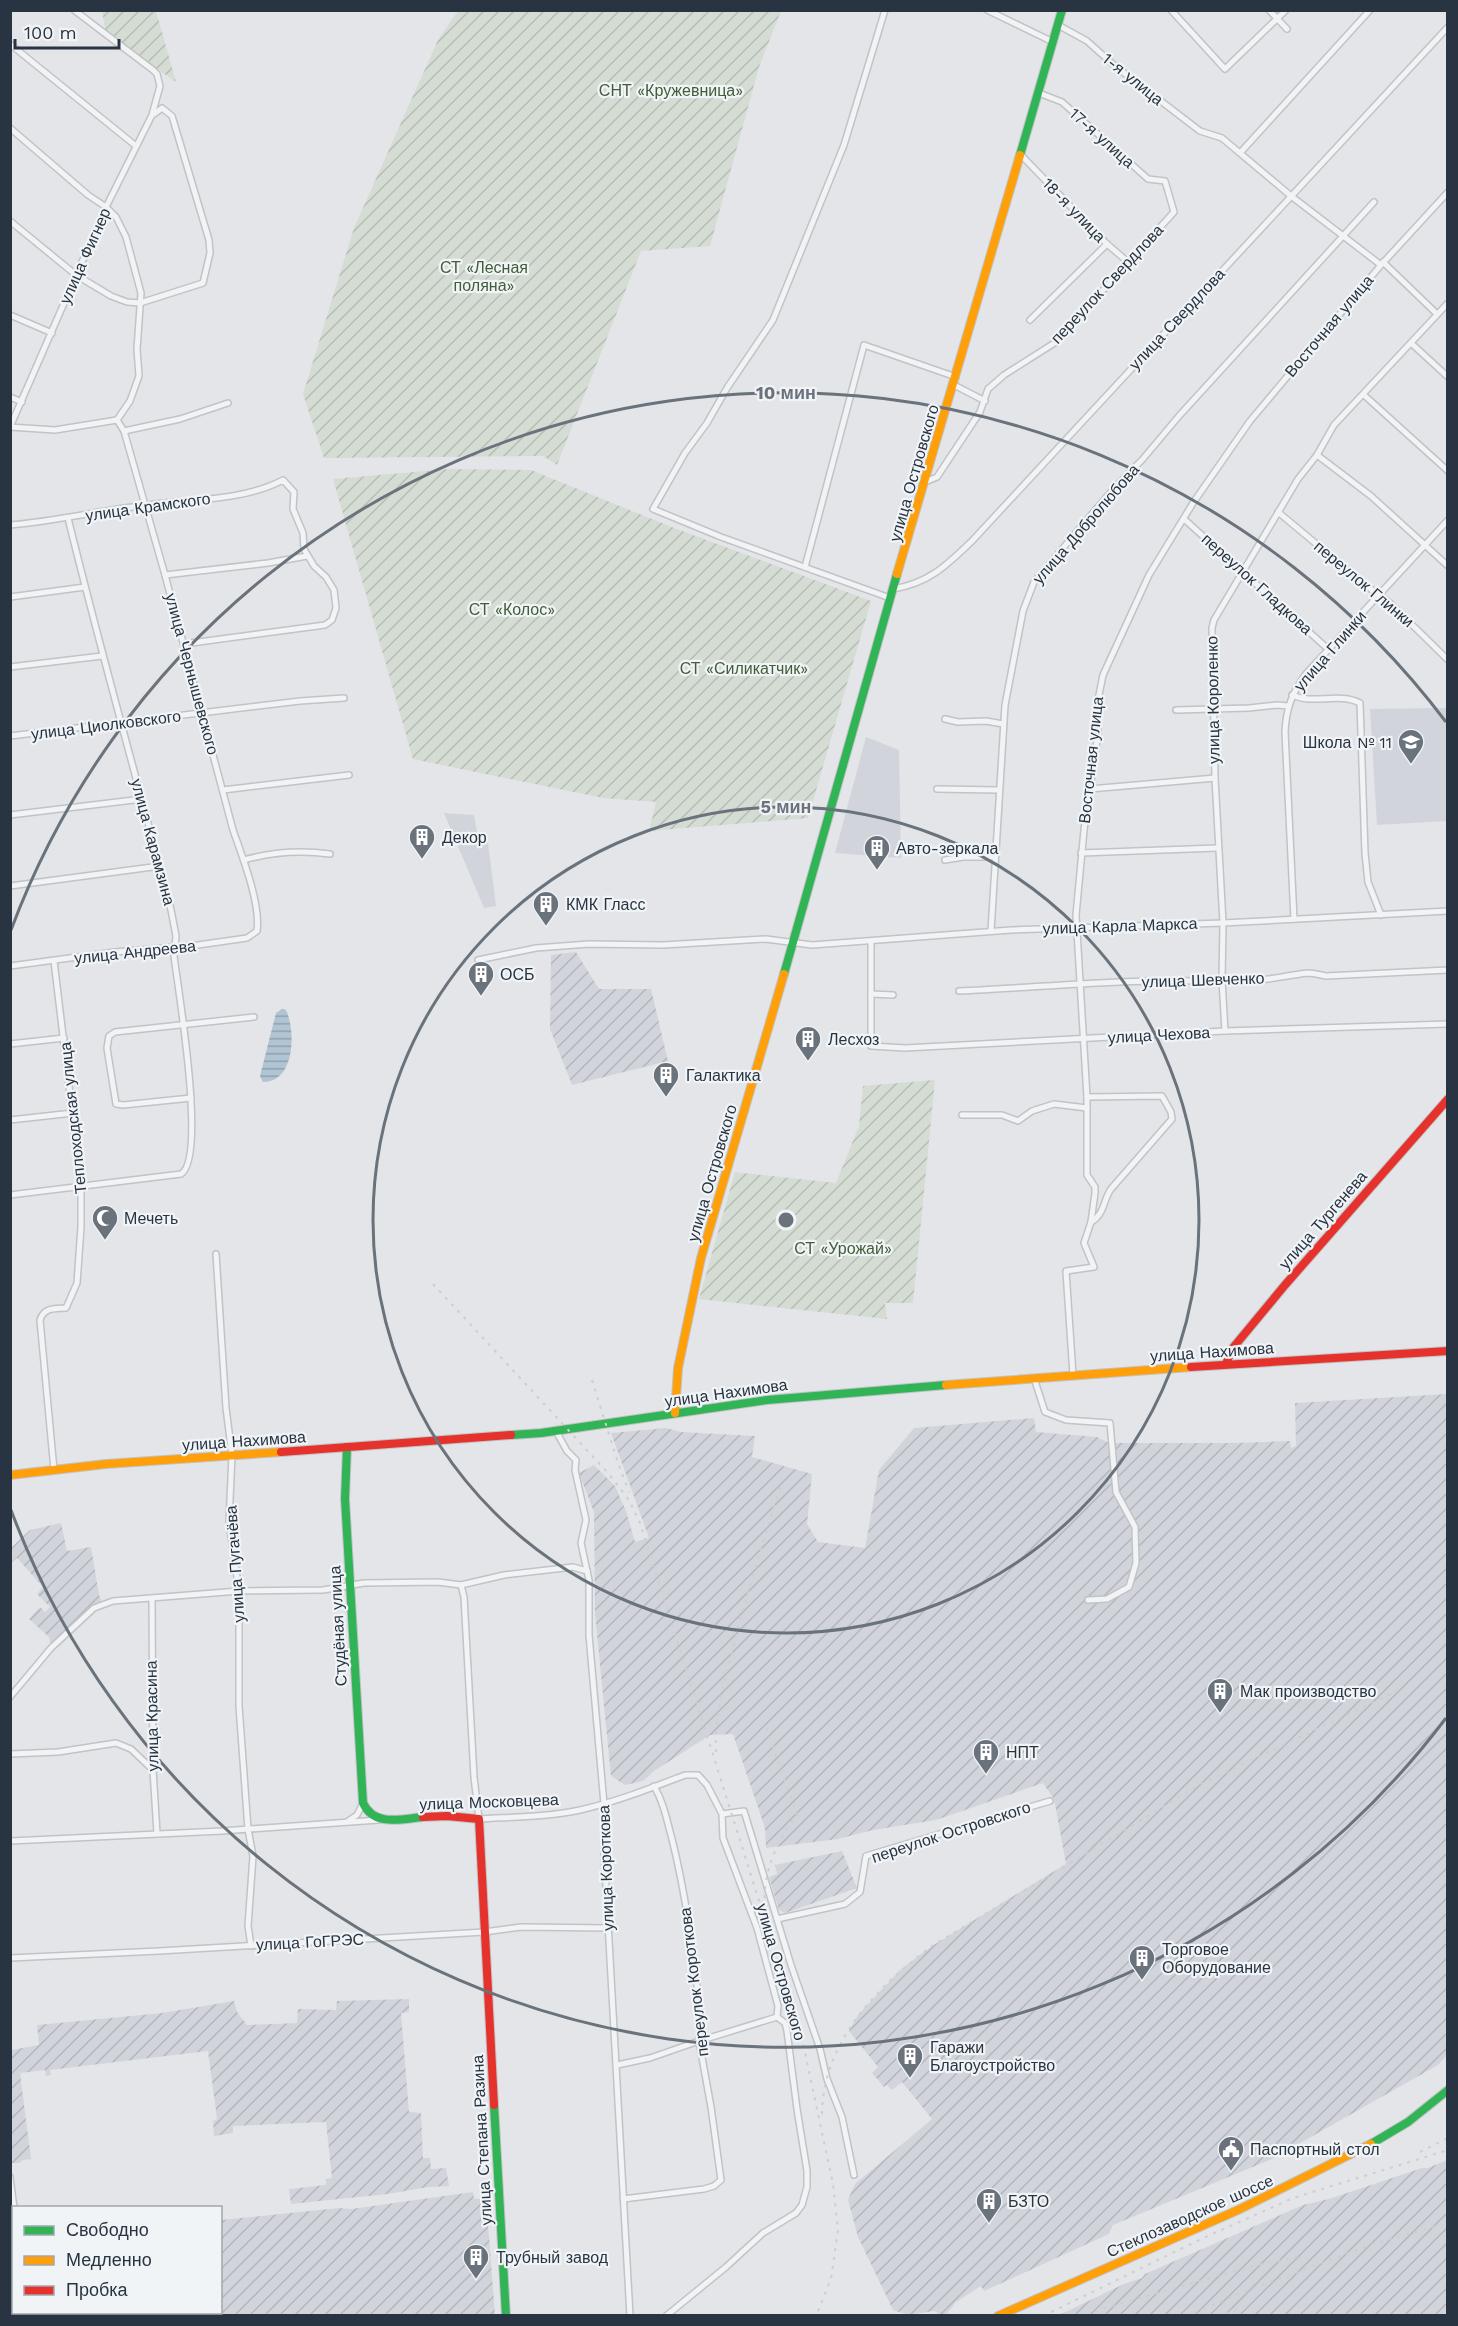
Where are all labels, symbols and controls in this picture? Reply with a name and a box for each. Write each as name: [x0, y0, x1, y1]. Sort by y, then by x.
scale bar: [15, 12, 118, 50]
text: 100 m: [24, 22, 77, 43]
street label: 1-я улица: [1099, 49, 1167, 109]
park label: СНТ «Кружевница»: [599, 81, 743, 100]
street label: 17-я улица: [1066, 104, 1138, 172]
street label: 18-я улица: [1039, 174, 1110, 246]
street label: улица Фигнер: [55, 205, 115, 307]
street label: переулок Свердлова: [1047, 220, 1167, 348]
park label: СТ «Лесная поляна»: [440, 258, 528, 295]
street label: улица Свердлова: [1125, 264, 1229, 374]
street label: Восточная улица: [1281, 271, 1377, 381]
text: 10 мин: [756, 382, 816, 403]
street label: улица Островского: [885, 402, 943, 544]
street label: улица Добролюбова: [1029, 460, 1143, 588]
street label: улица Крамского: [84, 489, 212, 525]
street label: переулок Гладкова: [1198, 529, 1316, 639]
street label: переулок Глинки: [1310, 537, 1418, 631]
street label: улица Чернышевского: [161, 591, 223, 757]
park label: СТ «Колос»: [469, 600, 555, 619]
street label: улица Глинки: [1290, 607, 1370, 695]
street label: улица Короленко: [1202, 636, 1224, 764]
park label: СТ «Силикатчик»: [680, 659, 808, 678]
street label: Восточная улица: [1075, 696, 1107, 824]
street label: улица Циолковского: [30, 706, 182, 744]
school or university icon: Школа № 11: [1396, 727, 1426, 765]
place label: Школа № 11: [1303, 733, 1392, 752]
street label: улица Карамзина: [127, 777, 179, 907]
text: 5 мин: [761, 796, 811, 817]
building icon: Декор: [407, 822, 437, 860]
place label: Декор: [442, 828, 487, 847]
building icon: Авто-зеркала: [862, 833, 892, 871]
place label: Авто-зеркала: [896, 839, 999, 858]
building icon: КМК Гласс: [531, 889, 561, 927]
place label: КМК Гласс: [566, 895, 645, 914]
street label: улица Карла Маркса: [1042, 914, 1198, 938]
street label: улица Андреева: [73, 936, 197, 968]
building icon: ОСБ: [466, 959, 496, 997]
place label: ОСБ: [500, 965, 535, 984]
street label: улица Шевченко: [1141, 968, 1265, 992]
street label: улица Чехова: [1107, 1023, 1211, 1047]
building icon: Лесхоз: [793, 1024, 823, 1062]
place label: Лесхоз: [828, 1030, 879, 1049]
street label: Теплоходская улица: [56, 1041, 90, 1195]
building icon: Галактика: [651, 1060, 681, 1098]
place label: Галактика: [686, 1066, 761, 1085]
street label: улица Островского: [683, 1102, 741, 1244]
street label: улица Тургенева: [1275, 1167, 1371, 1273]
mosque icon: Мечеть: [90, 1203, 120, 1241]
place label: Мечеть: [124, 1209, 178, 1228]
centre of rings: [776, 1210, 796, 1230]
park label: СТ «Урожай»: [794, 1239, 892, 1258]
street label: улица Нахимова: [1150, 1338, 1275, 1366]
street label: улица Нахимова: [663, 1375, 789, 1411]
street label: улица Нахимова: [182, 1427, 307, 1455]
street label: улица Пугачёва: [221, 1505, 249, 1623]
street label: Студёная улица: [325, 1565, 351, 1687]
street label: улица Красина: [142, 1660, 162, 1772]
building icon: Мак производство: [1205, 1676, 1235, 1714]
place label: Мак производство: [1240, 1682, 1376, 1701]
building icon: НПТ: [971, 1737, 1001, 1775]
place label: НПТ: [1006, 1743, 1039, 1762]
street label: улица Московцева: [419, 1790, 559, 1814]
street label: переулок Островского: [869, 1797, 1033, 1867]
street label: улица Короткова: [594, 1805, 618, 1931]
street label: улица Островского: [752, 1901, 810, 2043]
street label: переулок Короткова: [675, 1906, 713, 2058]
street label: улица ГоГРЭС: [255, 1930, 365, 1954]
place label: Торговое Оборудование: [1162, 1940, 1271, 1977]
building icon: Торговое Оборудование: [1127, 1943, 1157, 1981]
place label: Гаражи Благоустройство: [930, 2038, 1055, 2075]
building icon: Гаражи Благоустройство: [895, 2041, 925, 2079]
street label: улица Степана Разина: [468, 2054, 496, 2226]
public building icon: Паспортный стол: [1216, 2134, 1246, 2172]
place label: Паспортный стол: [1250, 2140, 1380, 2159]
street label: Стеклозаводское шоссе: [1104, 2171, 1276, 2261]
building icon: БЗТО: [974, 2186, 1004, 2224]
place label: БЗТО: [1008, 2192, 1049, 2211]
legend: [12, 2206, 222, 2314]
text: Свободно: [66, 2219, 149, 2240]
building icon: Трубный завод: [461, 2242, 491, 2280]
place label: Трубный завод: [496, 2248, 609, 2267]
text: Медленно: [66, 2249, 152, 2270]
text: Пробка: [66, 2279, 129, 2300]

